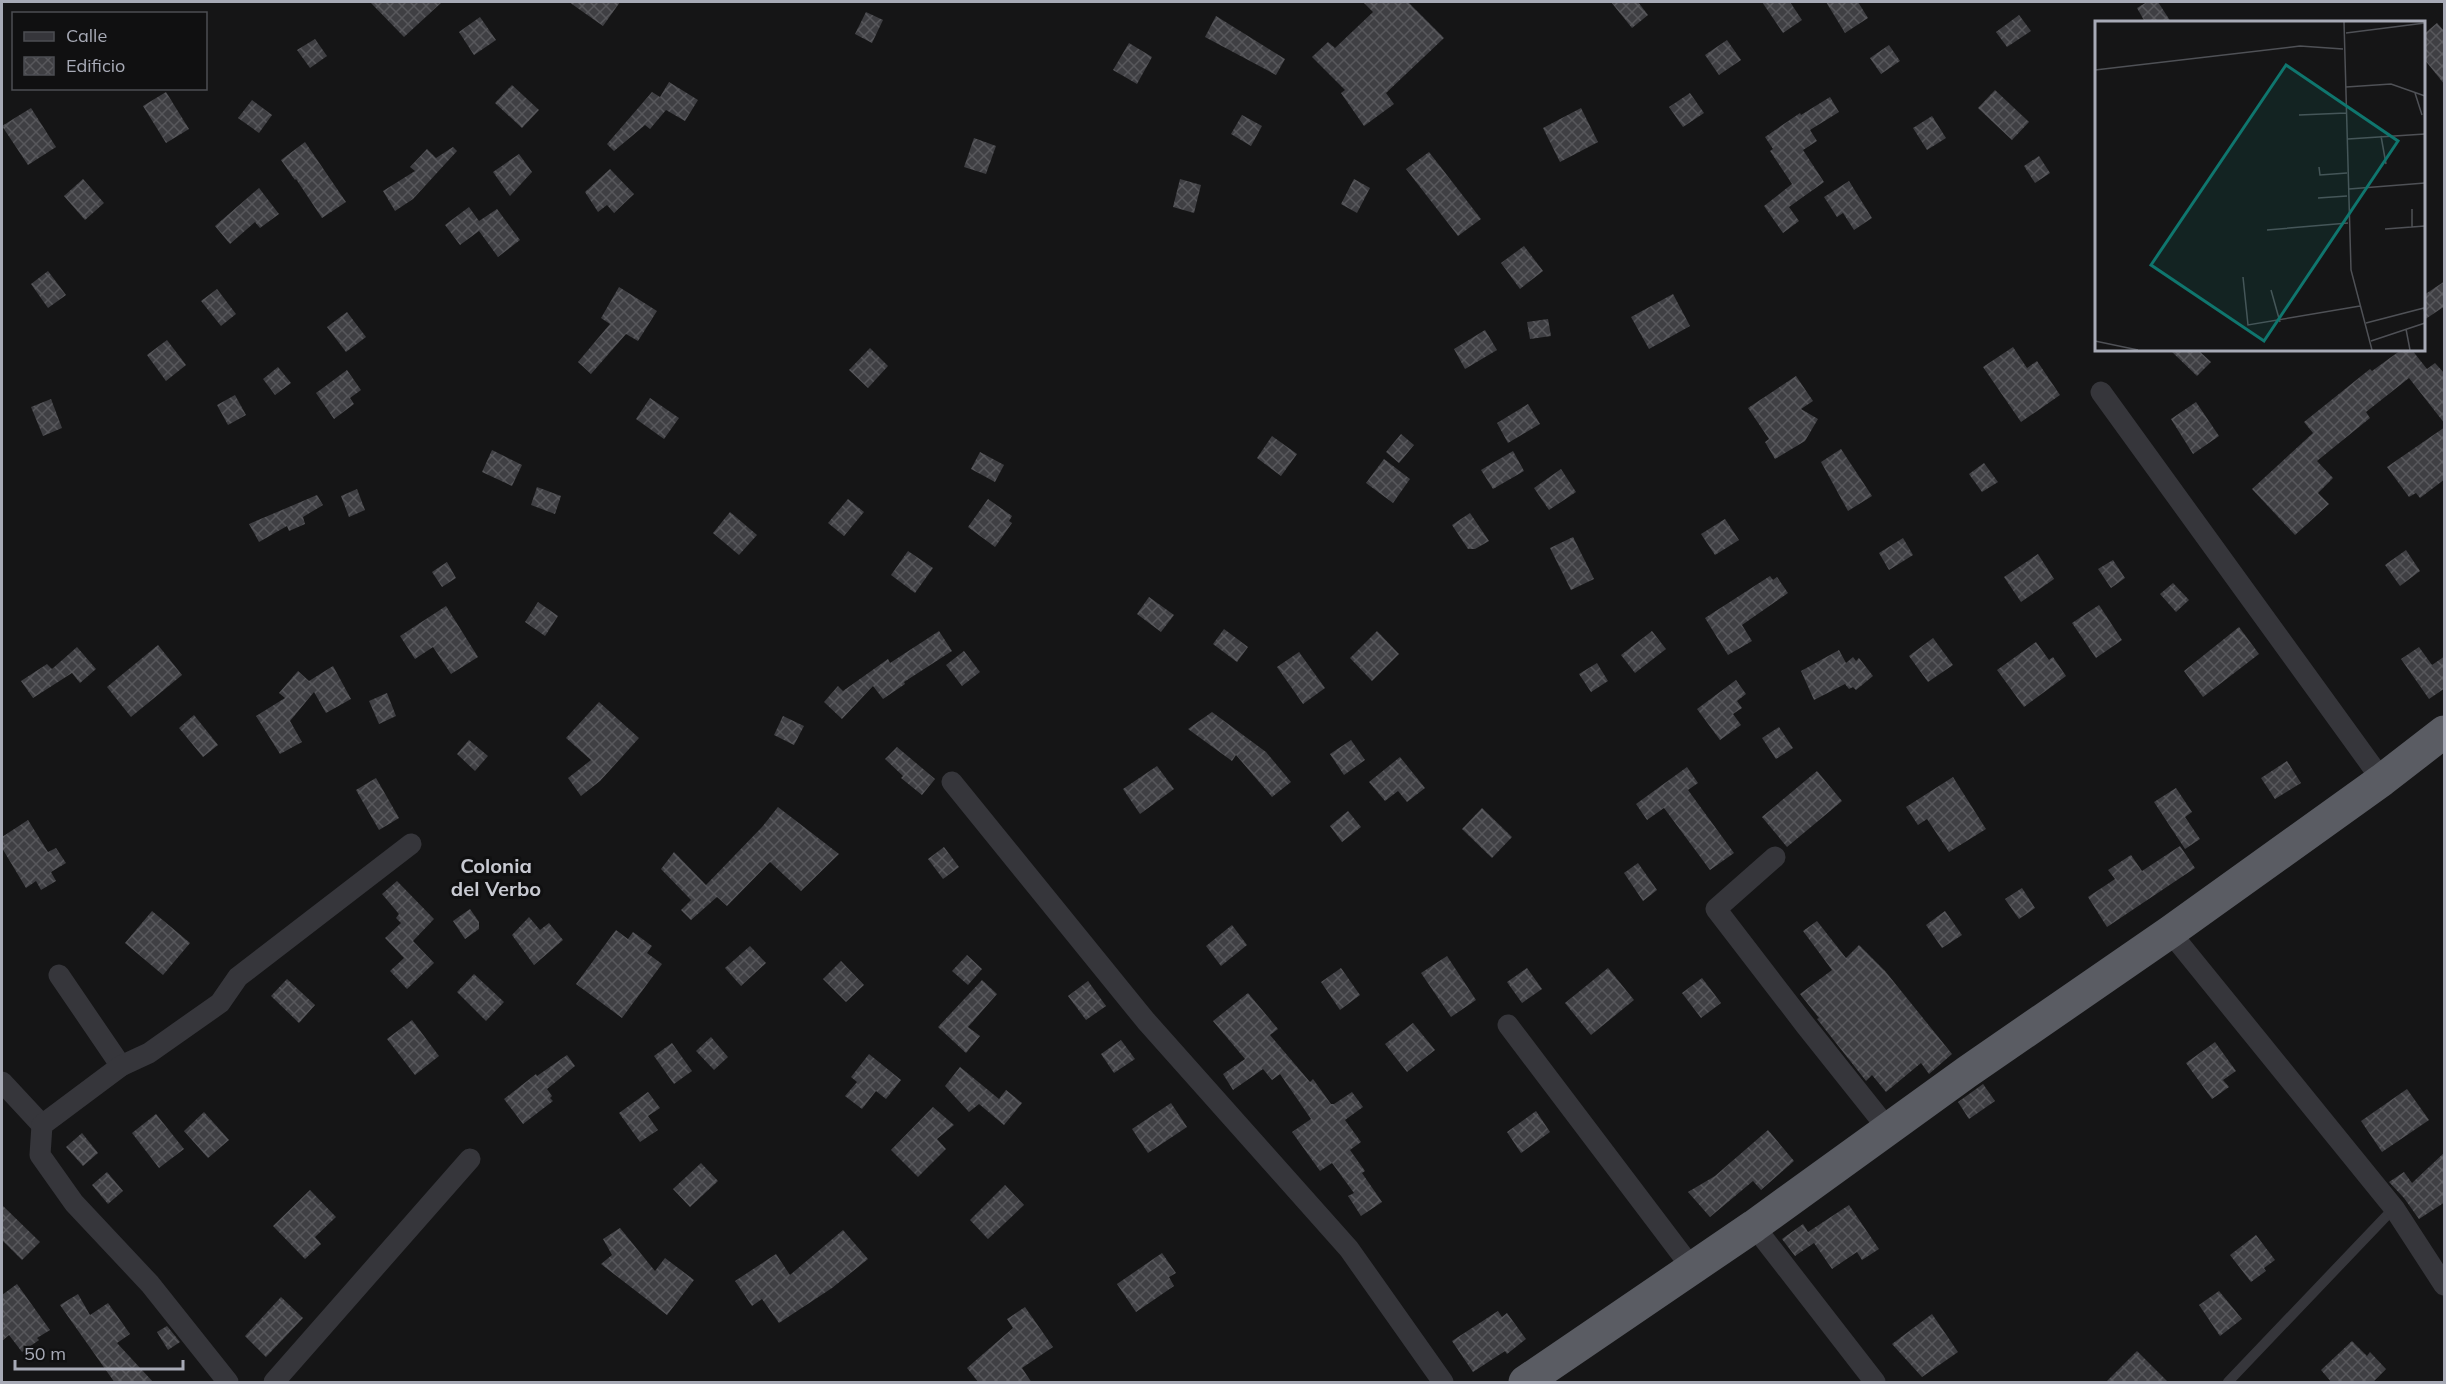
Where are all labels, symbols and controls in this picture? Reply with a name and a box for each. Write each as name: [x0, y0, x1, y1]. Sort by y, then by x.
legend: [12, 12, 207, 90]
inset map: [2095, 21, 2425, 351]
text: Calle: [66, 24, 107, 47]
text: Edificio: [66, 54, 125, 77]
district label: Colonia del Verbo: [451, 853, 541, 901]
scale bar: [15, 1333, 183, 1371]
text: 50 m: [24, 1342, 66, 1365]

